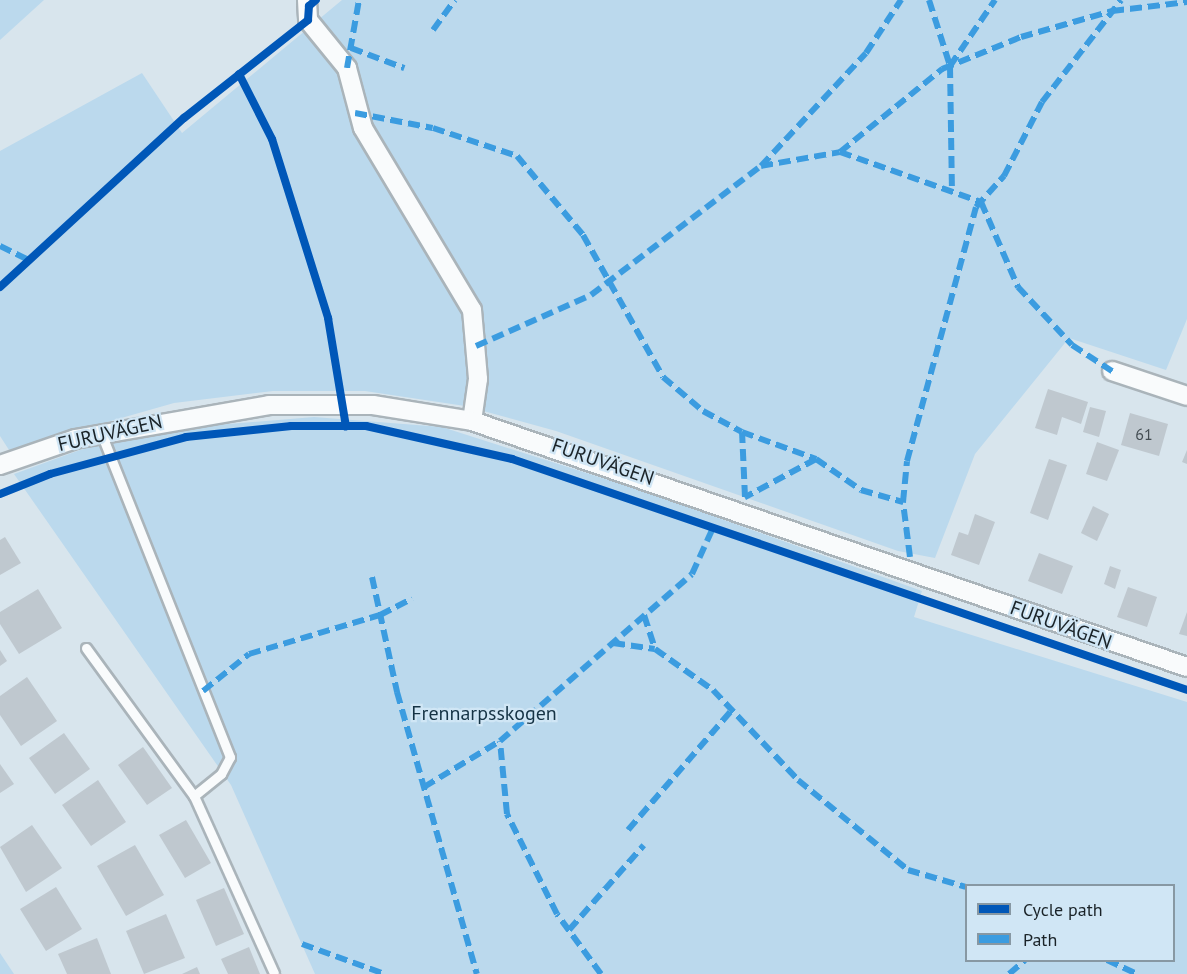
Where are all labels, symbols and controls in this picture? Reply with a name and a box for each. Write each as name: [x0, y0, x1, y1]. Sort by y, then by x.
street label: FURUVÄGEN: [55, 409, 165, 457]
house number: 61: [1135, 424, 1153, 444]
street label: FURUVÄGEN: [549, 433, 657, 491]
street label: FURUVÄGEN: [1007, 596, 1115, 654]
park label: Frennarpsskogen: [411, 701, 557, 725]
legend: [965, 884, 1175, 962]
text: Cycle path: [1023, 898, 1103, 921]
text: Path: [1023, 928, 1057, 951]

